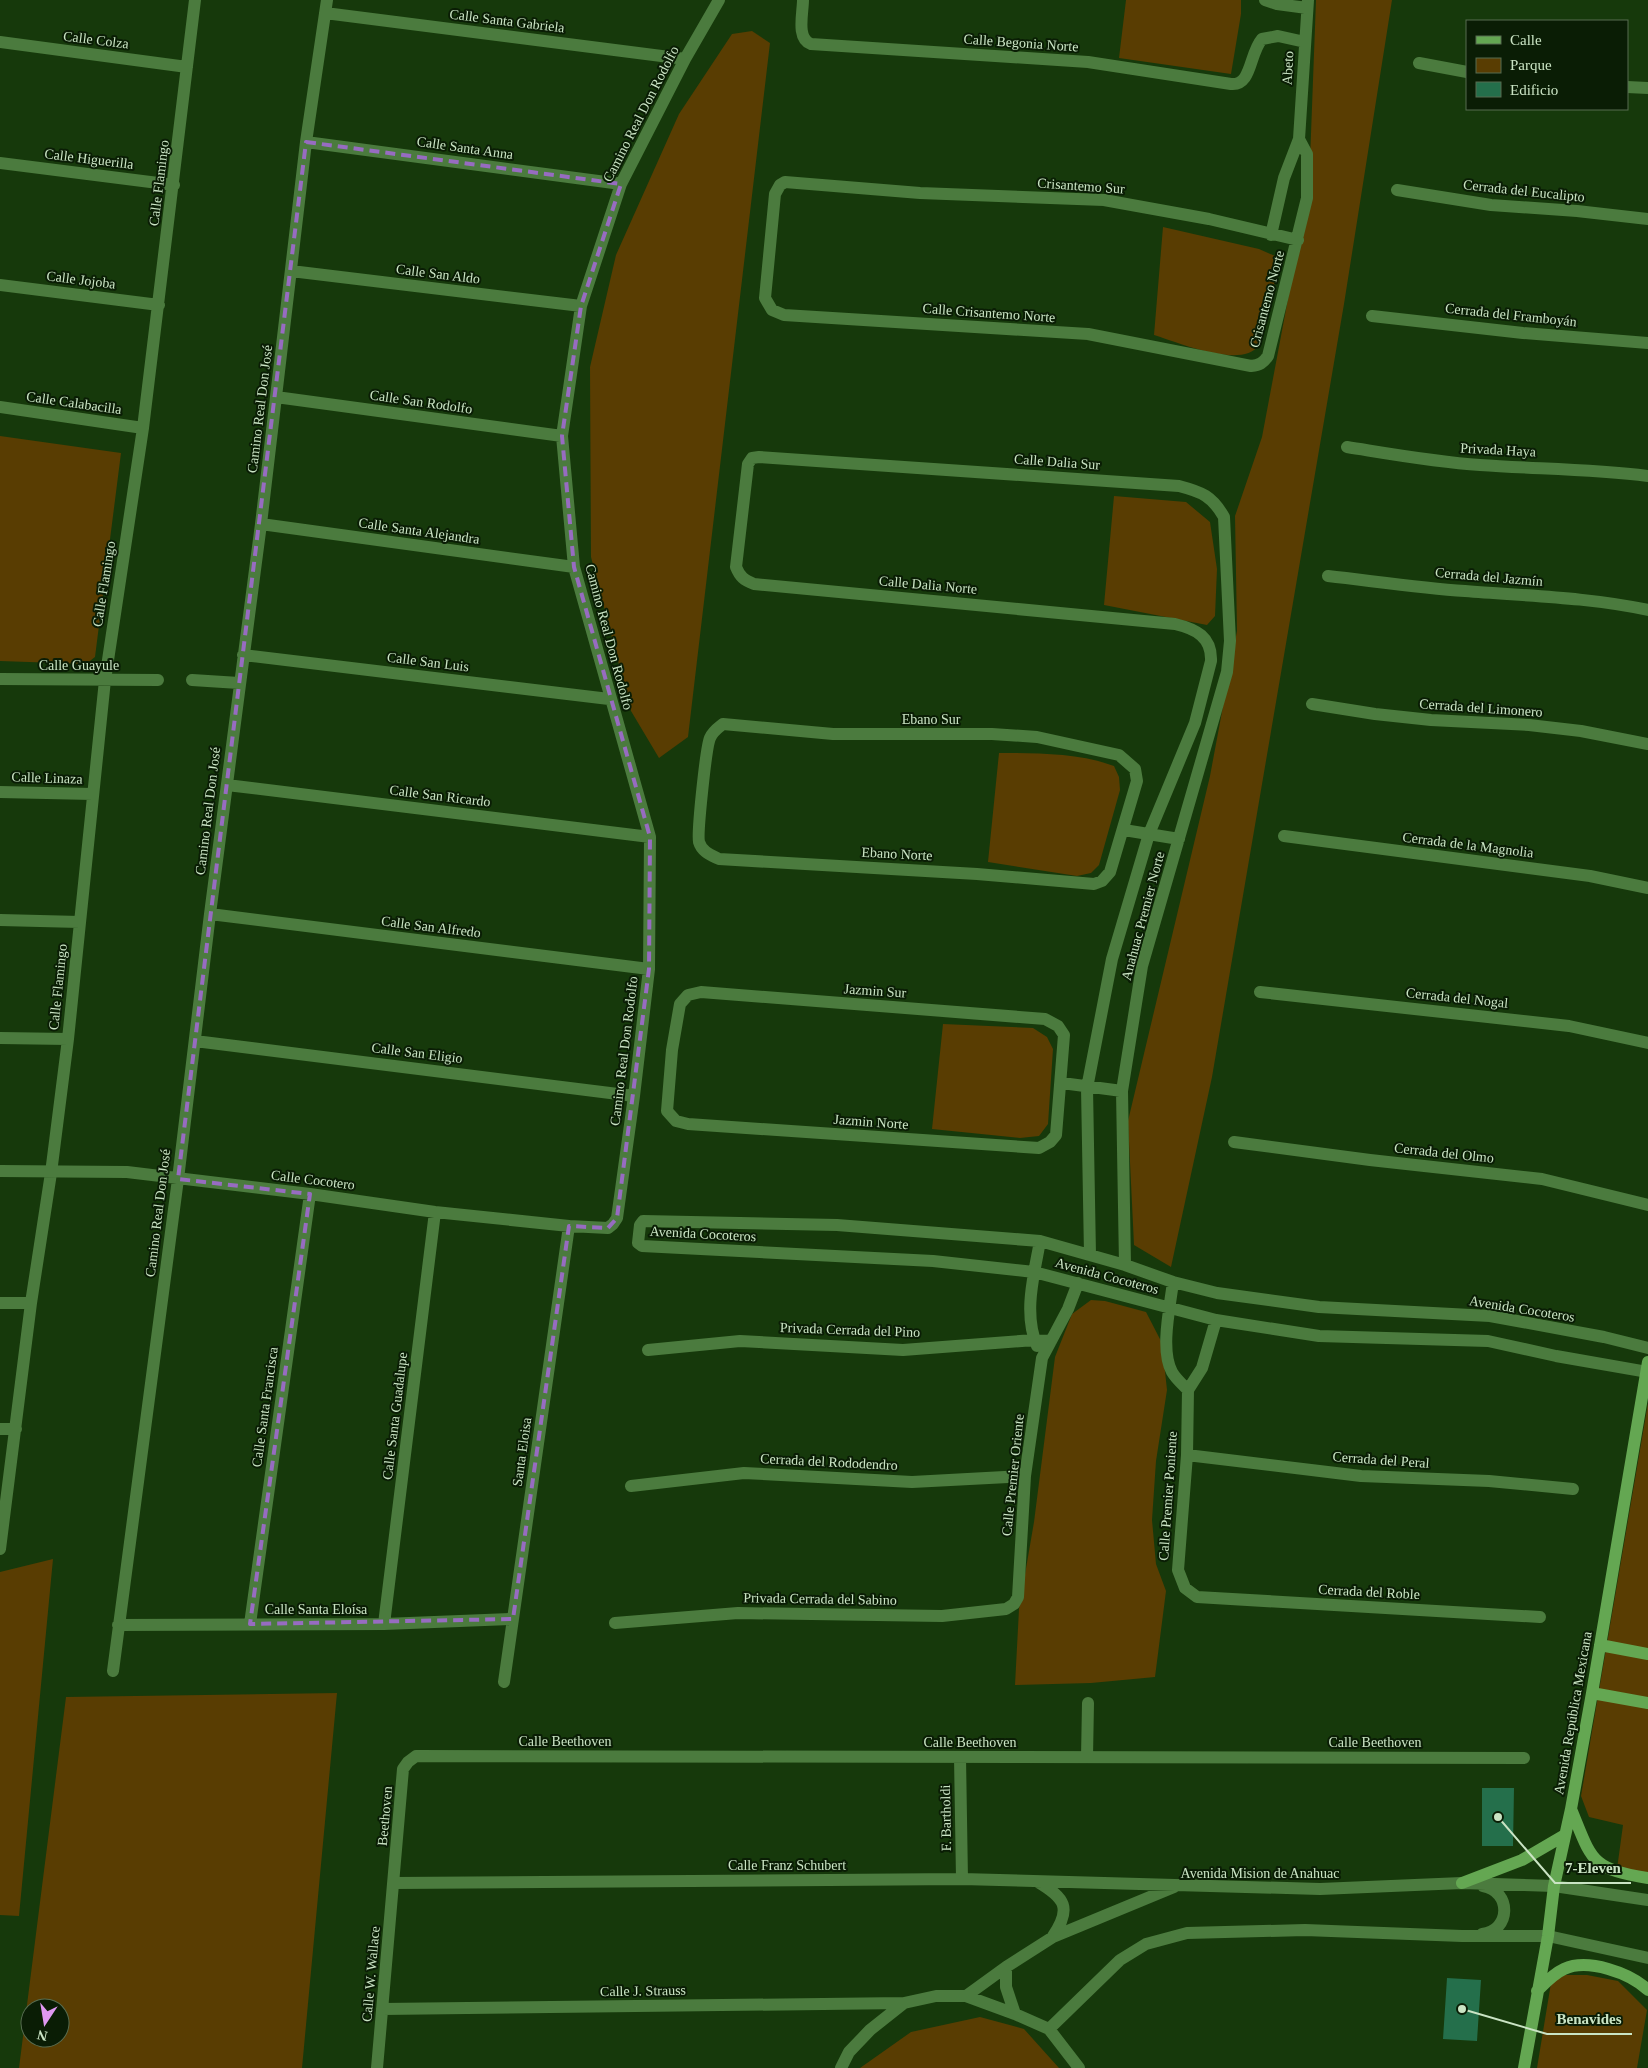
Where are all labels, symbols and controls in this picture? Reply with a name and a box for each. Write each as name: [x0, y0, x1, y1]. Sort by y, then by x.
street label: Calle Santa Gabriela: [449, 6, 566, 36]
legend: [1466, 20, 1628, 110]
street label: Calle Colza: [62, 29, 130, 52]
street label: Calle Begonia Norte: [963, 32, 1079, 54]
text: Calle: [1510, 32, 1542, 48]
street label: Camino Real Don Rodolfo: [600, 44, 682, 184]
street label: Abeto: [1280, 51, 1296, 85]
text: Parque: [1510, 57, 1552, 73]
text: Edificio: [1510, 82, 1558, 98]
street label: Calle Santa Anna: [416, 134, 515, 162]
street label: Calle Flamingo: [146, 139, 172, 227]
street label: Calle Higuerilla: [44, 146, 135, 172]
street label: Crisantemo Sur: [1037, 175, 1125, 197]
street label: Cerrada del Eucalipto: [1463, 177, 1585, 205]
street label: Crisantemo Norte: [1247, 249, 1287, 349]
street label: Calle San Aldo: [395, 261, 481, 287]
street label: Calle Jojoba: [46, 268, 117, 292]
street label: Calle Crisantemo Norte: [922, 301, 1056, 325]
street label: Cerrada del Framboyán: [1444, 301, 1578, 329]
street label: Camino Real Don José: [245, 344, 275, 474]
street label: Calle San Rodolfo: [369, 387, 473, 417]
street label: Calle Calabacilla: [25, 389, 123, 417]
street label: Privada Haya: [1460, 441, 1537, 460]
street label: Calle Dalia Sur: [1013, 452, 1101, 473]
street label: Calle Santa Alejandra: [358, 515, 481, 547]
street label: Calle Flamingo: [90, 540, 118, 628]
street label: Camino Real Don Rodolfo: [582, 562, 636, 712]
street label: Cerrada del Jazmín: [1435, 565, 1543, 589]
street label: Calle Dalia Norte: [878, 573, 978, 597]
street label: Calle San Luis: [386, 650, 470, 674]
street label: Calle Guayule: [39, 658, 119, 673]
street label: Cerrada del Limonero: [1419, 696, 1543, 720]
street label: Ebano Sur: [902, 712, 961, 727]
street label: Camino Real Don José: [193, 746, 223, 876]
street label: Calle Linaza: [11, 769, 84, 787]
street label: Calle San Ricardo: [389, 782, 491, 810]
street label: Cerrada de la Magnolia: [1402, 830, 1535, 861]
street label: Ebano Norte: [861, 845, 933, 863]
street label: Anahuac Premier Norte: [1119, 850, 1167, 982]
street label: Calle San Alfredo: [380, 913, 482, 941]
street label: Calle Flamingo: [46, 943, 70, 1031]
street label: Camino Real Don Rodolfo: [607, 975, 641, 1127]
street label: Jazmin Sur: [843, 981, 907, 1001]
street label: Cerrada del Nogal: [1405, 985, 1509, 1011]
street label: Calle San Eligio: [371, 1040, 463, 1066]
street label: Jazmin Norte: [833, 1112, 909, 1132]
street label: Cerrada del Olmo: [1393, 1140, 1495, 1166]
street label: Camino Real Don José: [143, 1148, 173, 1278]
street label: Calle Cocotero: [270, 1167, 356, 1193]
street label: Avenida Cocoteros: [649, 1224, 757, 1244]
street label: Avenida Cocoteros: [1054, 1255, 1160, 1297]
street label: Avenida Cocoteros: [1468, 1293, 1576, 1325]
street label: Privada Cerrada del Pino: [780, 1320, 920, 1340]
street label: Calle Santa Francisca: [249, 1345, 281, 1468]
street label: Calle Santa Guadalupe: [380, 1351, 410, 1481]
street label: Calle Premier Oriente: [999, 1413, 1027, 1537]
street label: Santa Eloisa: [510, 1416, 534, 1488]
street label: Calle Premier Poniente: [1156, 1431, 1180, 1561]
street label: Cerrada del Peral: [1332, 1449, 1430, 1471]
street label: Cerrada del Rododendro: [760, 1451, 898, 1473]
street label: Cerrada del Roble: [1318, 1582, 1420, 1602]
street label: Privada Cerrada del Sabino: [743, 1590, 897, 1608]
street label: Calle Santa Eloísa: [265, 1602, 368, 1617]
street label: Avenida República Mexicana: [1551, 1630, 1595, 1796]
street label: Calle Beethoven: [519, 1734, 611, 1749]
street label: Calle Beethoven: [924, 1735, 1016, 1750]
street label: Calle Beethoven: [1329, 1735, 1421, 1750]
street label: F. Bartholdi: [938, 1784, 954, 1851]
street label: Beethoven: [375, 1786, 395, 1846]
callout: 7-Eleven: [1555, 1853, 1631, 1883]
street label: Calle Franz Schubert: [728, 1858, 846, 1873]
text: 7-Eleven: [1565, 1860, 1622, 1876]
street label: Avenida Mision de Anahuac: [1181, 1866, 1339, 1881]
street label: Calle W. Wallace: [359, 1925, 383, 2023]
street label: Calle J. Strauss: [600, 1983, 686, 1999]
north arrow: [20, 1998, 70, 2048]
callout: Benavides: [1547, 2004, 1632, 2034]
text: Benavides: [1556, 2011, 1622, 2027]
text: N: [36, 2027, 49, 2044]

